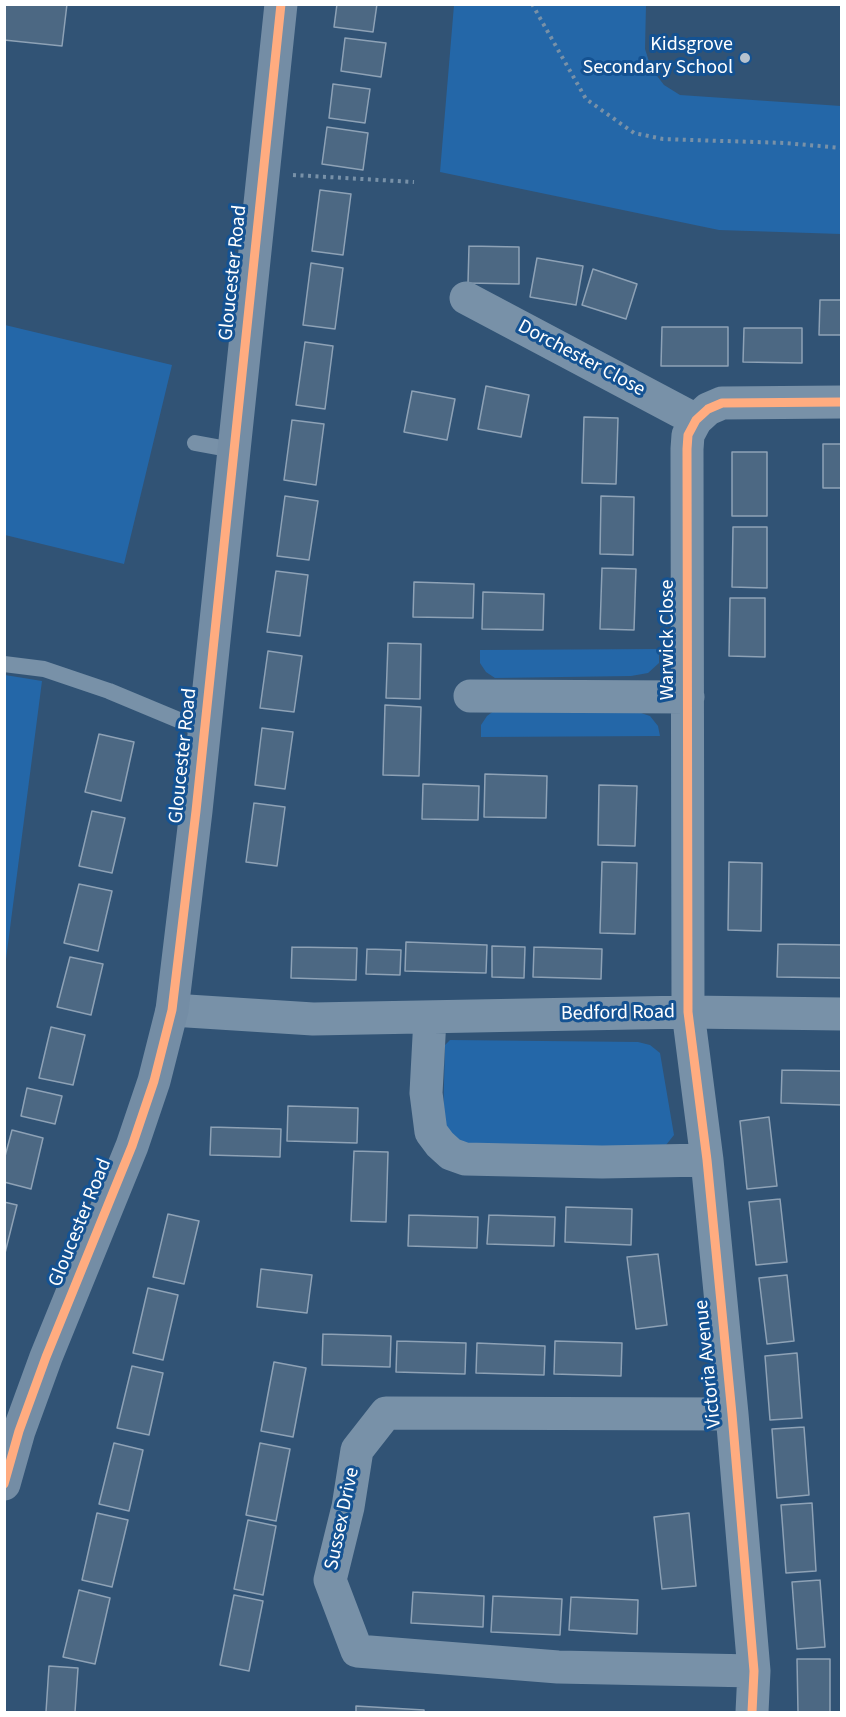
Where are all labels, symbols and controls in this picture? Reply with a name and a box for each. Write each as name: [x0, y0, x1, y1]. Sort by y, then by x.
place label: Kidsgrove Secondary School: [582, 34, 733, 81]
marker: Kidsgrove Secondary School: [738, 51, 752, 65]
street label: Gloucester Road: [215, 204, 253, 342]
street label: Dorchester Close: [513, 315, 649, 403]
street label: Warwick Close: [657, 580, 681, 700]
street label: Gloucester Road: [165, 687, 203, 825]
street label: Bedford Road: [561, 1001, 675, 1027]
street label: Gloucester Road: [44, 1155, 118, 1291]
street label: Victoria Avenue: [690, 1299, 728, 1429]
street label: Sussex Drive: [320, 1465, 366, 1573]

